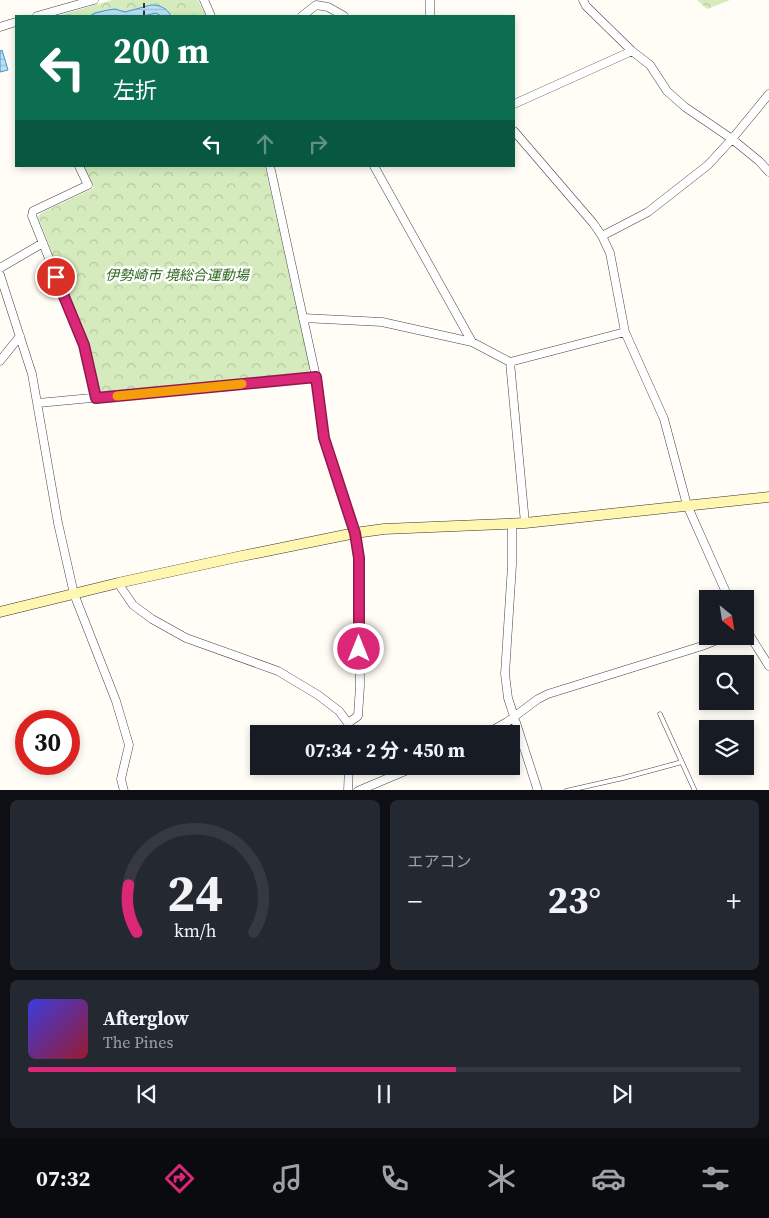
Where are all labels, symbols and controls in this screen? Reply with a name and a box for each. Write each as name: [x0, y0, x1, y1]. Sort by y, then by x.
text: 200 m: [113, 27, 209, 75]
icon: left: [30, 35, 95, 100]
text: 左折: [113, 75, 157, 105]
icon: left: [198, 130, 226, 158]
icon: ahead: [251, 130, 279, 158]
icon: right: [304, 130, 332, 158]
pin: [35, 256, 77, 298]
icon: arrive: [42, 263, 70, 291]
park label: 伊勢崎市 境総合運動場: [105, 265, 251, 285]
north arrow: [699, 590, 754, 645]
map controls: [699, 590, 754, 775]
position arrow: [332, 622, 384, 674]
button: search: [699, 655, 754, 710]
speed limit sign: 30: [15, 710, 80, 775]
button: layers: [699, 720, 754, 775]
text: 07:34 · 2 分 · 450 m: [305, 737, 465, 763]
text: エアコン: [408, 850, 472, 872]
text: 24: [167, 857, 223, 928]
text: 23°: [547, 874, 601, 926]
text: −: [408, 882, 422, 920]
text: +: [726, 882, 741, 920]
text: km/h: [173, 918, 216, 943]
text: Afterglow: [103, 1005, 189, 1031]
text: The Pines: [103, 1031, 173, 1053]
icon: previous: [133, 1080, 161, 1108]
icon: pause: [370, 1080, 398, 1108]
icon: next: [608, 1080, 636, 1108]
icon: directions: [162, 1161, 197, 1196]
icon: music: [270, 1161, 305, 1196]
icon: phone: [377, 1161, 412, 1196]
icon: climate: [484, 1161, 519, 1196]
icon: car: [591, 1161, 626, 1196]
icon: filters: [698, 1161, 733, 1196]
text: 07:32: [36, 1163, 90, 1193]

